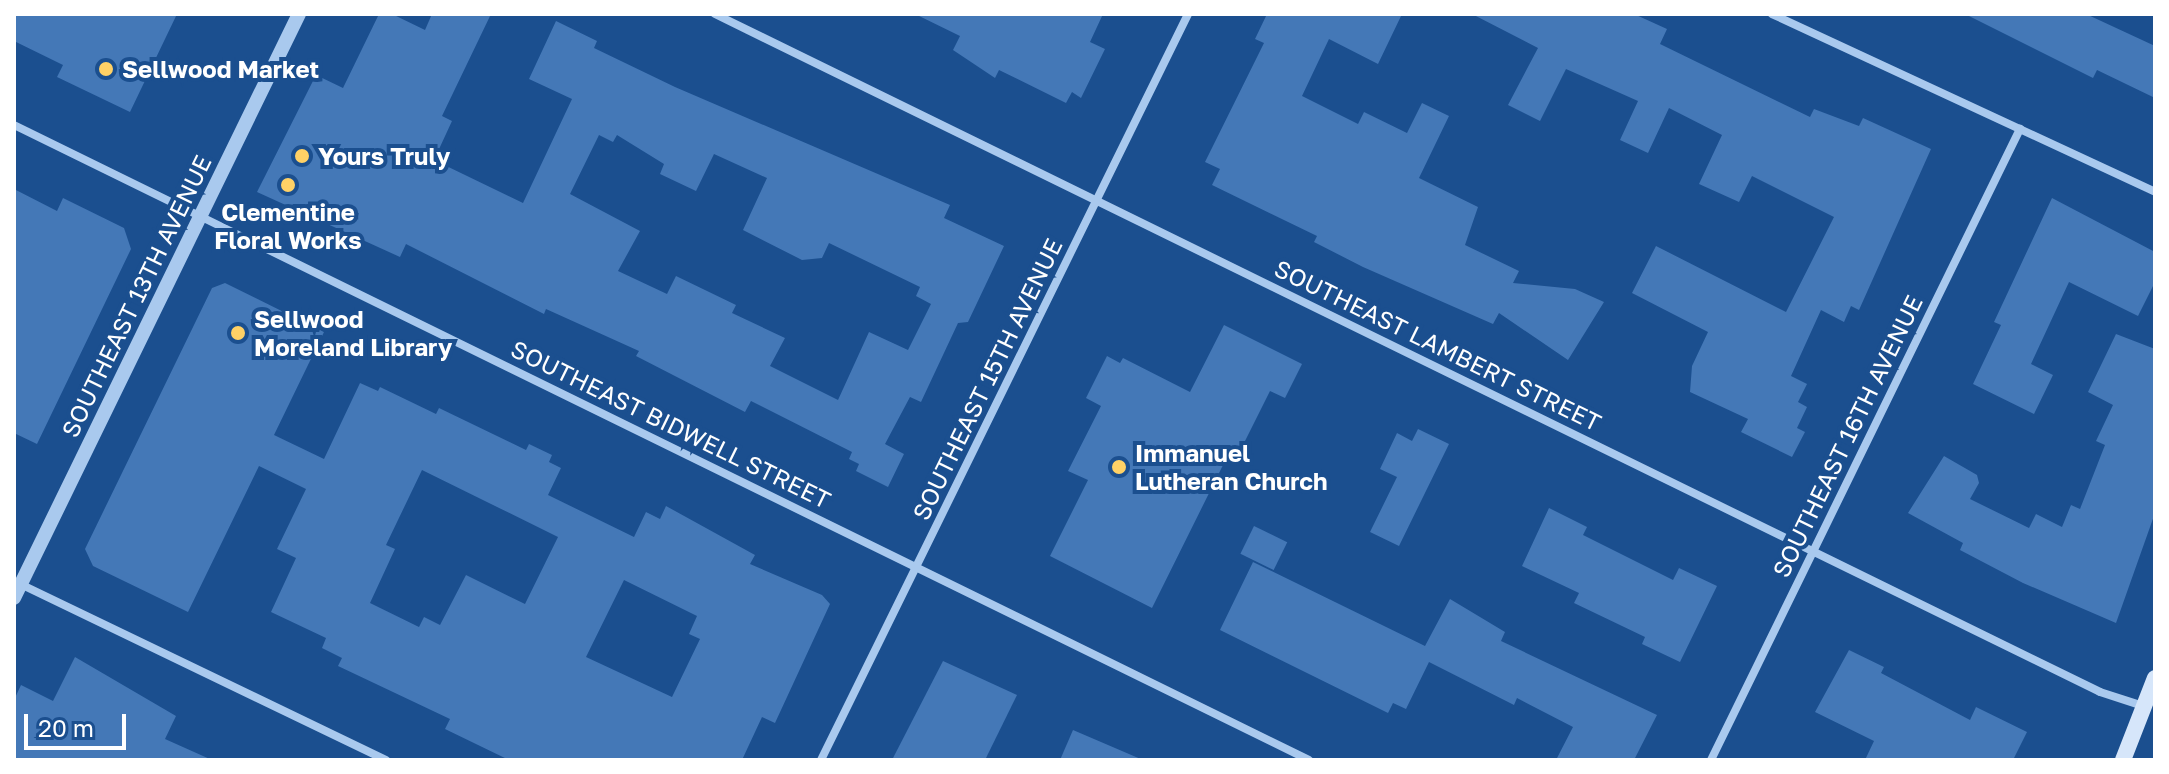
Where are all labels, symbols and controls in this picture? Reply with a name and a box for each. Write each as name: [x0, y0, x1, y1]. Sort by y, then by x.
place label: Sellwood Market: [122, 55, 319, 83]
marker: Sellwood Market: [97, 60, 115, 78]
place label: Yours Truly: [318, 142, 450, 170]
marker: Yours Truly: [293, 147, 311, 165]
street label: SOUTHEAST 13TH AVENUE: [55, 150, 217, 442]
marker: Clementine Floral Works: [279, 176, 297, 194]
place label: Clementine Floral Works: [214, 198, 362, 254]
street label: SOUTHEAST 15TH AVENUE: [906, 233, 1068, 525]
street label: SOUTHEAST LAMBERT STREET: [1270, 253, 1606, 437]
street label: SOUTHEAST 16TH AVENUE: [1766, 290, 1928, 582]
place label: Sellwood Moreland Library: [254, 305, 452, 361]
marker: Sellwood Moreland Library: [229, 324, 247, 342]
street label: SOUTHEAST BIDWELL STREET: [506, 334, 836, 514]
place label: Immanuel Lutheran Church: [1135, 439, 1328, 495]
marker: Immanuel Lutheran Church: [1110, 458, 1128, 476]
scale bar: [28, 698, 130, 748]
text: 20 m: [38, 713, 94, 742]

